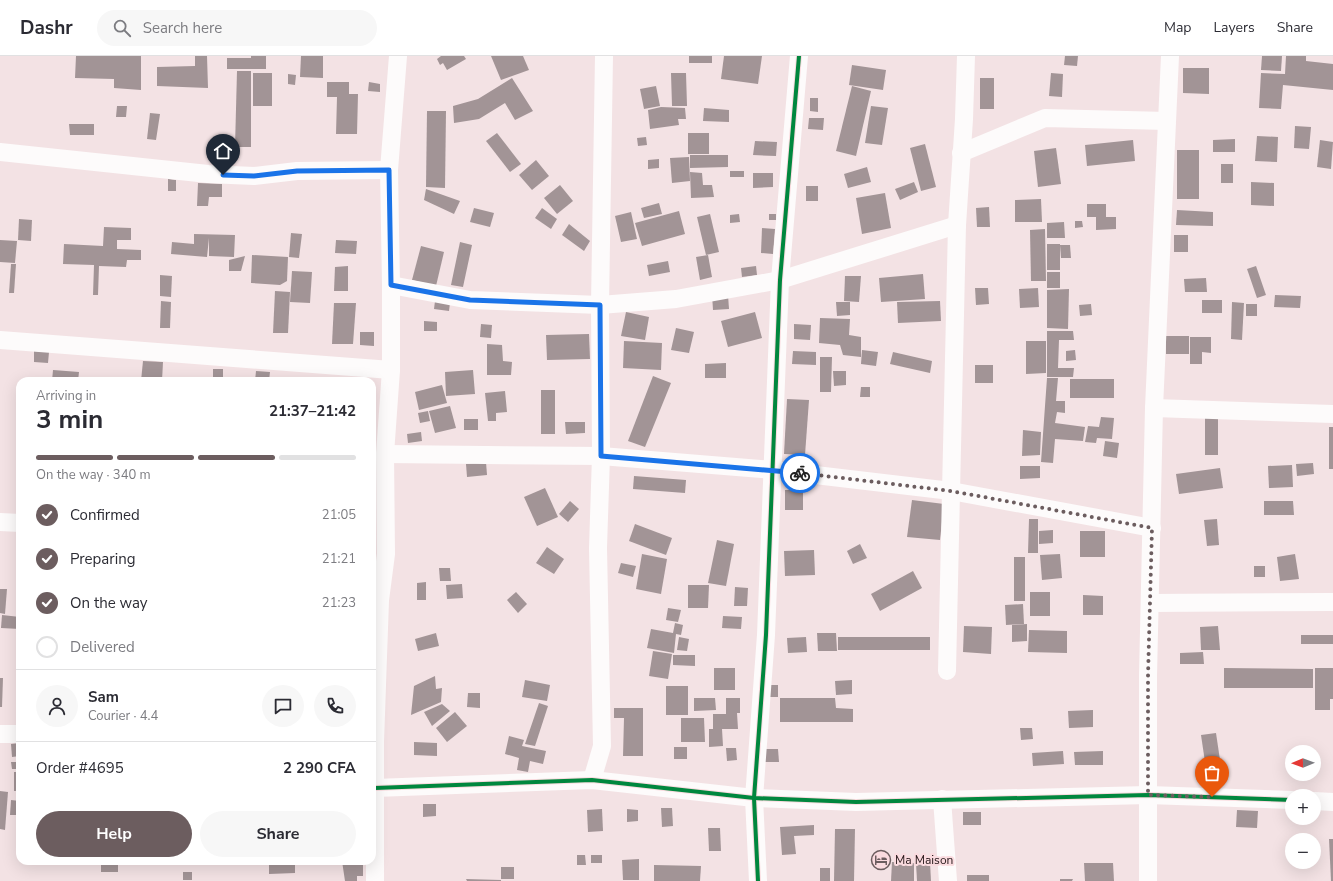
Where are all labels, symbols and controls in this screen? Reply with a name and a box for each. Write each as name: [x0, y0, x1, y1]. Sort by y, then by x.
search box: [97, 10, 377, 46]
text: Dashr: [20, 15, 73, 41]
icon: search: [111, 17, 133, 39]
text: Search here: [143, 18, 222, 38]
text: Map: [1164, 18, 1191, 37]
text: Layers: [1213, 18, 1255, 37]
text: Share: [1277, 18, 1313, 37]
pin: [206, 134, 240, 175]
icon: home: [212, 140, 234, 162]
text: Arriving in: [36, 387, 96, 405]
text: 21:37–21:42: [269, 401, 356, 421]
text: 3 min: [36, 402, 103, 437]
courier: [780, 453, 820, 493]
icon: bike: [789, 462, 811, 484]
text: On the way · 340 m: [36, 466, 151, 484]
icon: check: [36, 504, 58, 526]
text: Confirmed: [70, 505, 140, 525]
text: 21:05: [322, 506, 356, 524]
icon: check: [36, 548, 58, 570]
text: Preparing: [70, 549, 135, 569]
text: 21:21: [322, 550, 356, 568]
icon: check: [36, 592, 58, 614]
text: On the way: [70, 593, 148, 613]
text: 21:23: [322, 594, 356, 612]
text: Delivered: [70, 637, 135, 657]
button: person: [36, 685, 78, 727]
button: chat: [262, 685, 304, 727]
button: phone: [314, 685, 356, 727]
text: Sam: [88, 687, 119, 707]
text: Courier · 4.4: [88, 707, 158, 725]
north arrow: [1285, 745, 1321, 781]
map controls: [1285, 745, 1321, 869]
pin: [1195, 756, 1229, 797]
text: Order #4695: [36, 758, 124, 778]
text: 2 290 CFA: [283, 758, 356, 778]
icon: bag: [1201, 762, 1223, 784]
button: +: [1285, 789, 1321, 825]
button: Help: [36, 811, 192, 857]
button: Share: [200, 811, 356, 857]
button: −: [1285, 833, 1321, 869]
hotel icon: Ma Maison: [870, 849, 892, 871]
place label: Ma Maison: [895, 852, 953, 868]

